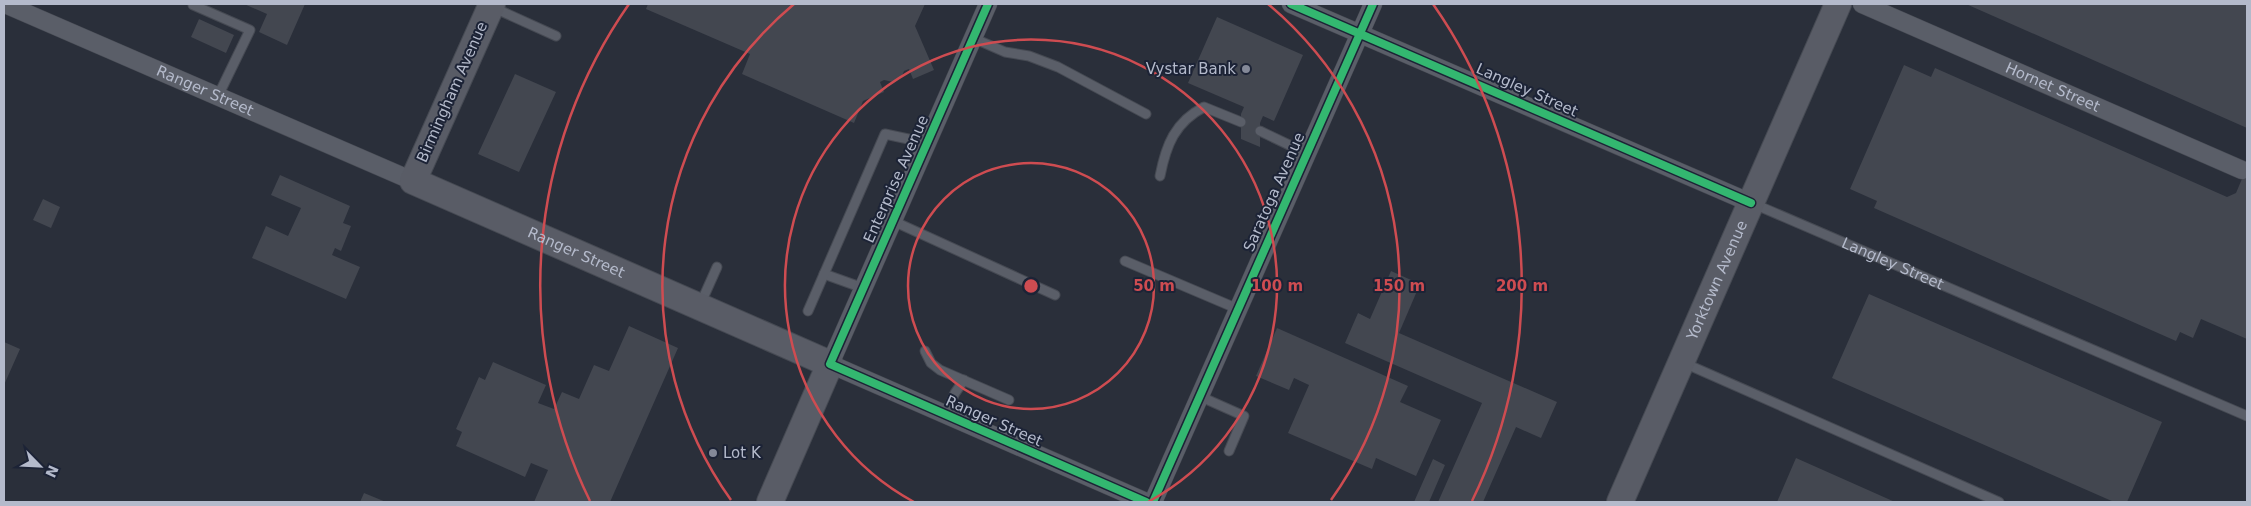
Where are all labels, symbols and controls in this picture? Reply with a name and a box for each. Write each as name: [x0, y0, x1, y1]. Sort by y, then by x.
street label: Birmingham Avenue: [413, 19, 491, 165]
street label: Hornet Street: [2003, 59, 2103, 116]
place label: Vystar Bank: [1146, 60, 1236, 78]
street label: Langley Street: [1473, 60, 1581, 120]
street label: Ranger Street: [154, 62, 256, 120]
marker: Vystar Bank: [1240, 63, 1252, 75]
street label: Enterprise Avenue: [860, 112, 932, 246]
street label: Saratoga Avenue: [1240, 130, 1308, 254]
street label: Yorktown Avenue: [1683, 218, 1751, 344]
street label: Ranger Street: [525, 223, 628, 282]
street label: Langley Street: [1839, 234, 1947, 294]
centre of rings: [1022, 277, 1040, 295]
text: 50 m: [1133, 277, 1175, 295]
text: 100 m: [1251, 277, 1303, 295]
text: 150 m: [1373, 277, 1425, 295]
text: 200 m: [1496, 277, 1548, 295]
street label: Ranger Street: [943, 392, 1045, 450]
north arrow: [15, 441, 65, 491]
place label: Lot K: [723, 444, 762, 462]
marker: Lot K: [707, 447, 719, 459]
text: N: [42, 463, 62, 480]

